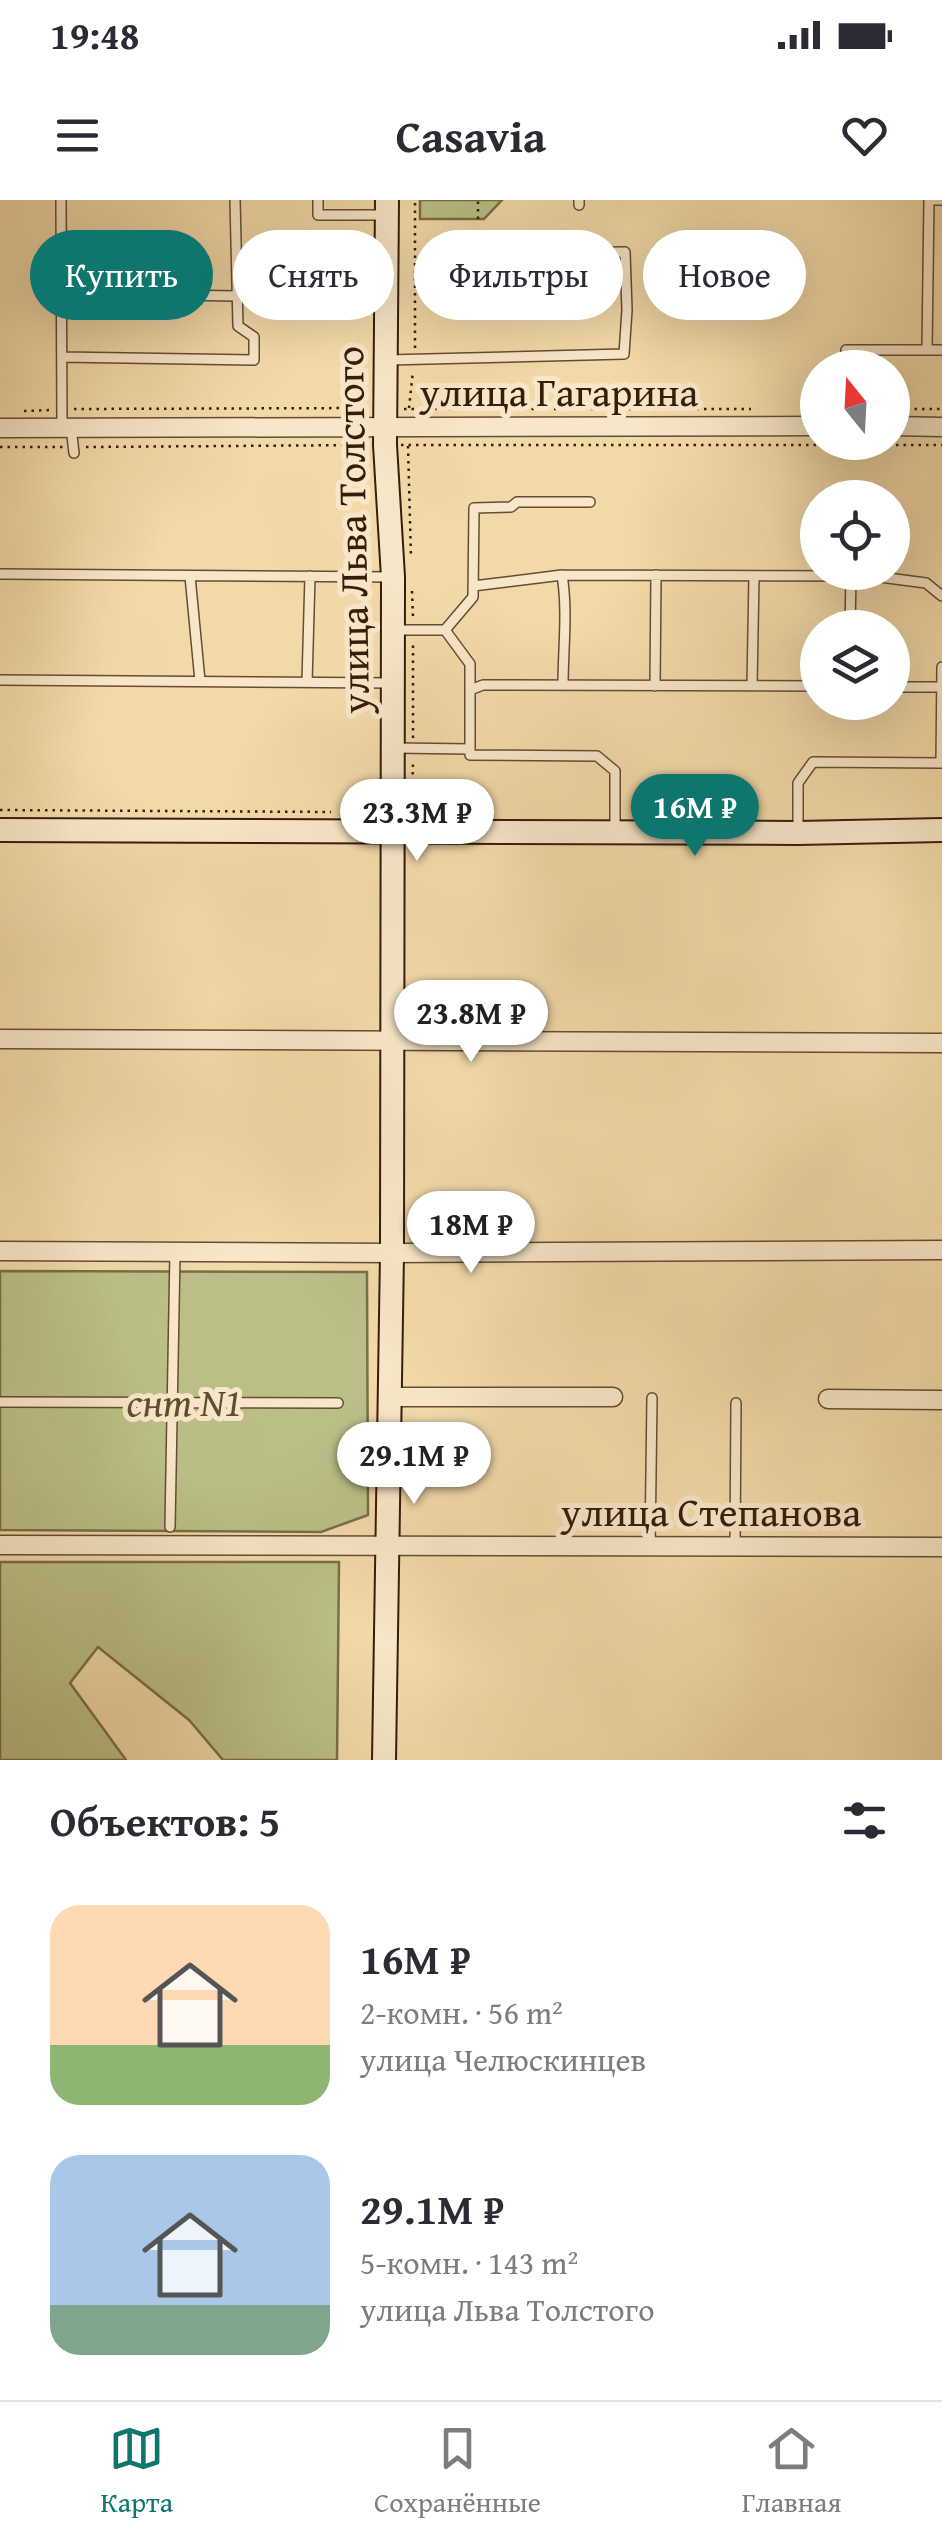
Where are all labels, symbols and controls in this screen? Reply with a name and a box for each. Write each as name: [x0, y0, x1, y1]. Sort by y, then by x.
text: 19:48: [50, 7, 140, 63]
text: Casavia: [396, 103, 546, 168]
icon: menu: [50, 108, 105, 163]
icon: heart: [837, 108, 892, 163]
chip: Купить: [30, 230, 213, 320]
chip: Снять: [233, 230, 394, 320]
chip: Фильтры: [414, 230, 623, 320]
chip: Новое: [643, 230, 806, 320]
street label: улица Льва Толстого: [319, 345, 384, 716]
north arrow: [800, 350, 910, 460]
map controls: [800, 350, 910, 720]
street label: улица Гагарина: [419, 362, 698, 421]
button: locate: [800, 480, 910, 590]
button: layers: [800, 610, 910, 720]
pin: 16M ₽: [625, 774, 765, 859]
pin: 23.3M ₽: [325, 779, 509, 864]
text: 16M ₽: [653, 783, 737, 830]
text: 23.3M ₽: [362, 788, 472, 835]
pin: 23.8M ₽: [379, 980, 563, 1065]
text: 23.8M ₽: [416, 989, 526, 1036]
pin: 18M ₽: [401, 1191, 541, 1276]
text: 18M ₽: [429, 1200, 513, 1247]
park label: снт N1: [126, 1372, 242, 1431]
pin: 29.1M ₽: [322, 1422, 506, 1507]
text: 29.1M ₽: [359, 1431, 469, 1478]
street label: улица Степанова: [560, 1482, 861, 1541]
text: Объектов: 5: [50, 1790, 280, 1851]
icon: filters: [837, 1793, 892, 1848]
text: 16M ₽: [360, 1928, 471, 1989]
icon: home: [130, 1945, 250, 2065]
text: 2-комн. · 56 m²: [360, 1989, 563, 2036]
text: улица Челюскинцев: [360, 2036, 646, 2083]
text: 29.1M ₽: [360, 2178, 504, 2239]
icon: home: [130, 2195, 250, 2315]
text: 5-комн. · 143 m²: [360, 2239, 578, 2286]
text: улица Льва Толстого: [360, 2286, 654, 2333]
tab: Карта: [100, 2421, 173, 2522]
tab: Сохранённые: [374, 2421, 541, 2522]
tab: Главная: [742, 2421, 842, 2522]

